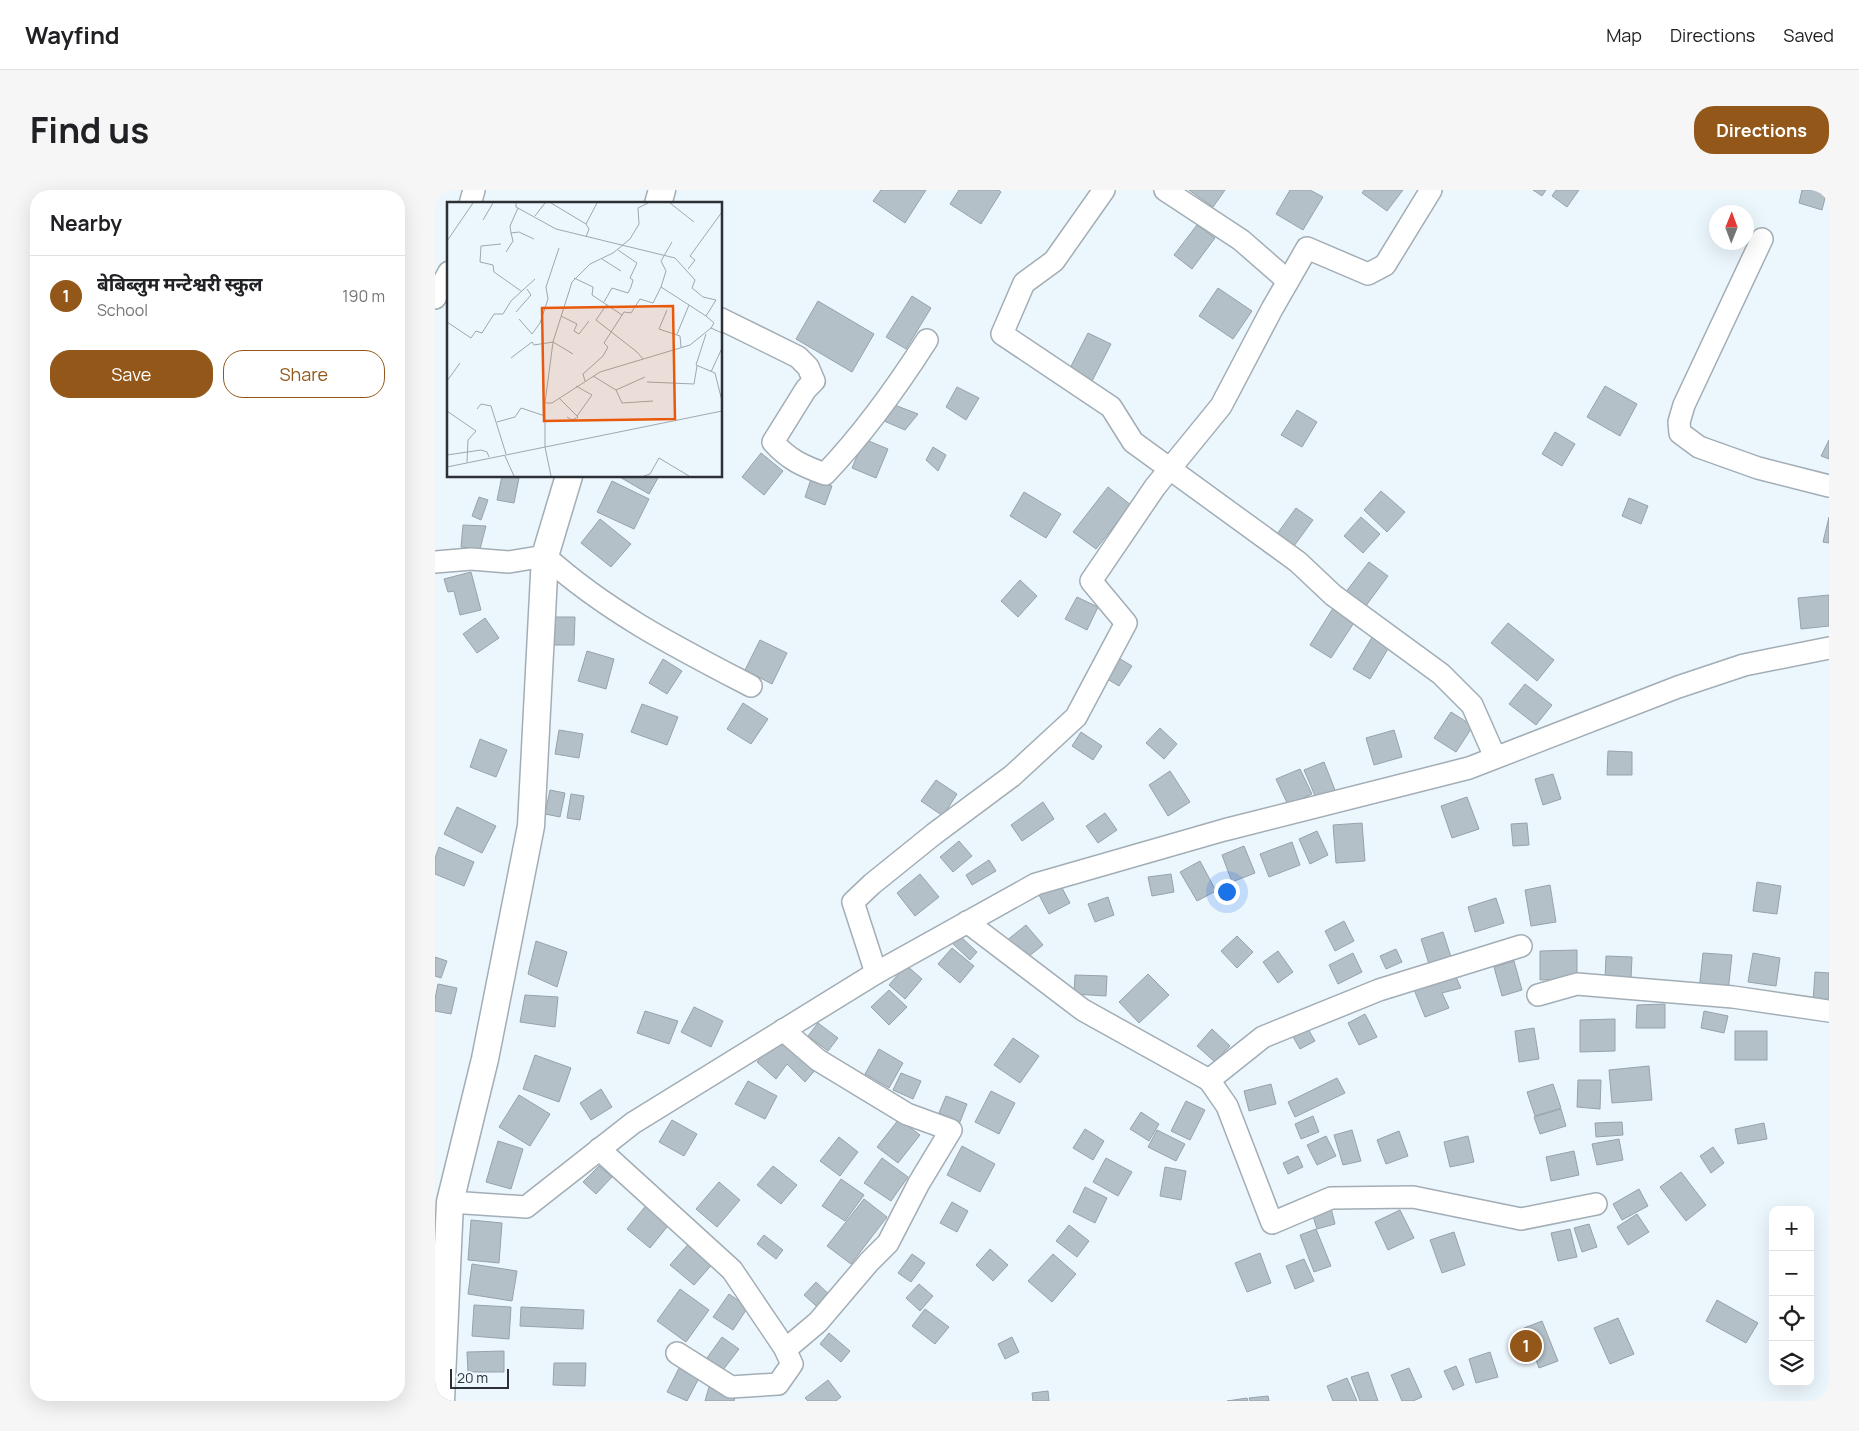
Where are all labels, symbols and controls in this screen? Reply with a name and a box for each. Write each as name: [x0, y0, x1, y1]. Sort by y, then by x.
text: Wayfind: [25, 18, 120, 51]
text: Map: [1606, 23, 1642, 47]
text: Directions: [1670, 23, 1755, 47]
text: Saved: [1783, 23, 1834, 47]
text: Find us: [30, 106, 149, 154]
button: Directions: [1694, 106, 1829, 154]
inset map: [447, 202, 723, 478]
north arrow: [1709, 205, 1754, 250]
text: Nearby: [50, 209, 122, 237]
text: बेबिब्लुम मन्टेश्वरी स्कुल: [97, 271, 262, 297]
text: 1: [62, 285, 70, 307]
text: 190 m: [342, 285, 385, 307]
text: School: [97, 299, 148, 321]
button: Save: [50, 350, 213, 398]
button: Share: [223, 350, 385, 398]
your location: [1214, 879, 1240, 905]
map controls: [1769, 1206, 1814, 1386]
button: +: [1769, 1206, 1814, 1251]
button: −: [1769, 1251, 1814, 1296]
button: locate: [1769, 1296, 1814, 1341]
pin: 1: [1510, 1327, 1542, 1365]
button: layers: [1769, 1341, 1814, 1386]
scale bar: [450, 1366, 509, 1389]
text: 20 m: [457, 1368, 488, 1387]

